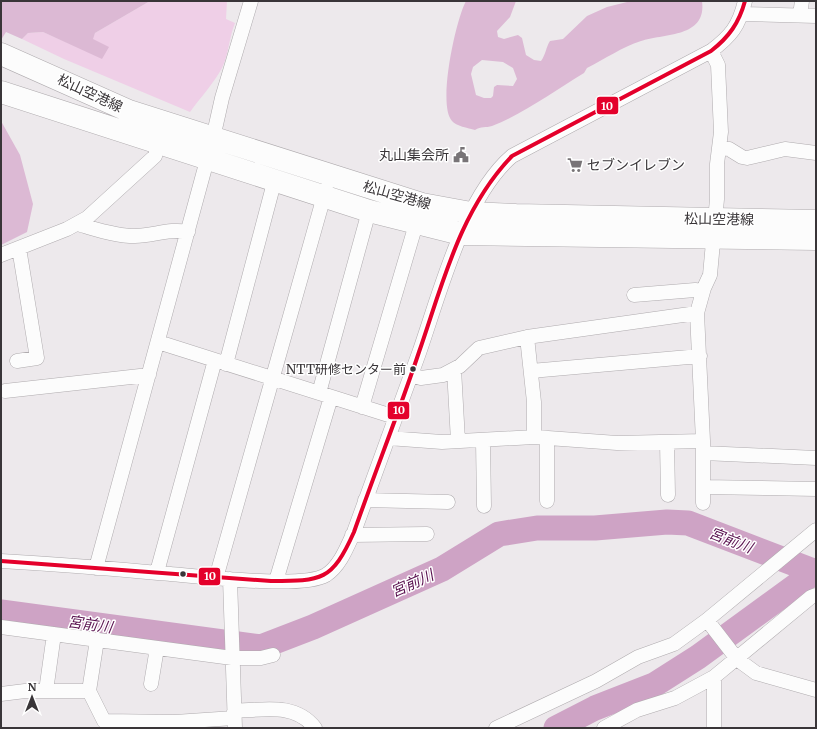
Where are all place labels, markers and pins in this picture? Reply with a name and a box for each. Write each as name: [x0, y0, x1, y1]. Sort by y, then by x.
place label: 丸山集会所: [379, 146, 449, 164]
public building icon: 丸山集会所: [452, 146, 470, 164]
supermarket icon: セブンイレブン: [566, 156, 584, 174]
place label: セブンイレブン: [587, 156, 685, 174]
place label: NTT研修センター前: [286, 361, 406, 378]
marker: NTT研修センター前: [408, 364, 418, 374]
unlabelled marker: [178, 569, 188, 579]

